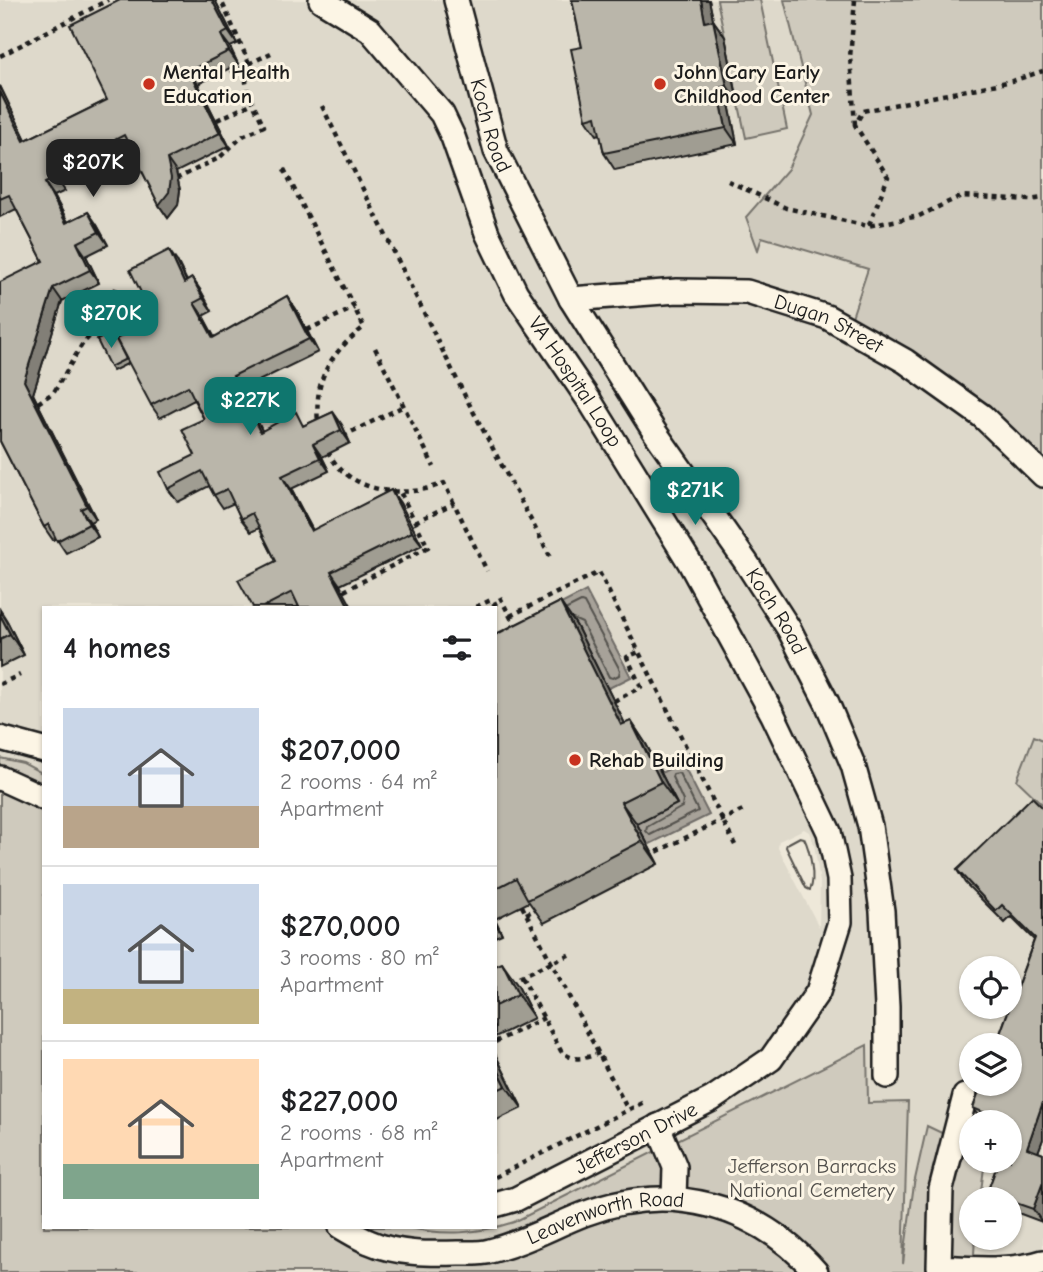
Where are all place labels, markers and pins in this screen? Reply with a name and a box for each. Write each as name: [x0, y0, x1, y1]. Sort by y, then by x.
place label: Mental Health Education: [163, 60, 290, 108]
place label: John Cary Early Childhood Center: [674, 60, 830, 108]
marker: Mental Health Education: [141, 76, 157, 92]
marker: John Cary Early Childhood Center: [652, 76, 668, 92]
pin: $207K: [44, 140, 142, 199]
pin: $270K: [62, 290, 160, 350]
pin: $227K: [201, 378, 299, 437]
pin: $271K: [646, 468, 744, 527]
place label: Rehab Building: [589, 748, 725, 772]
marker: Rehab Building: [567, 752, 583, 768]

